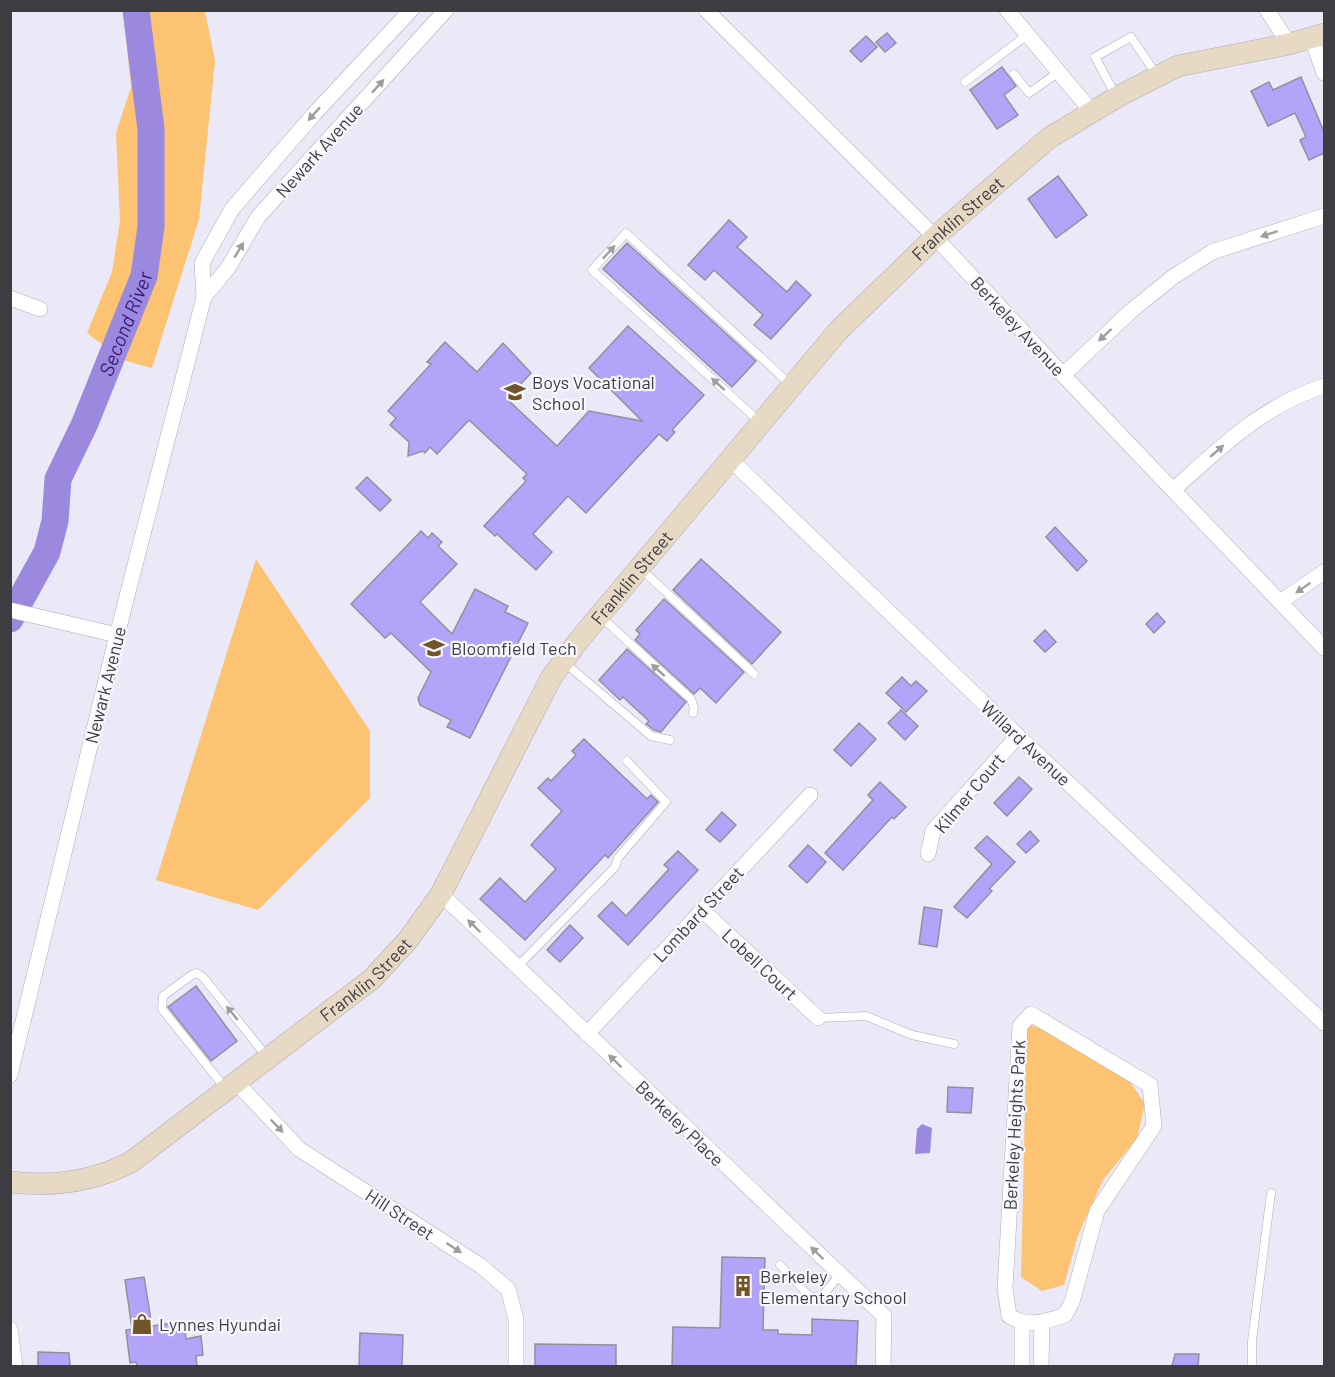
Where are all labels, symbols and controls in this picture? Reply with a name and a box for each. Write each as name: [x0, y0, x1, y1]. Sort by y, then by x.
one-way arrow: [371, 78, 385, 93]
street label: Newark Avenue: [271, 98, 367, 202]
one-way arrow: [308, 106, 321, 121]
street label: Franklin Street: [907, 172, 1008, 265]
one-way arrow: [1260, 230, 1278, 239]
one-way arrow: [233, 242, 244, 258]
one-way arrow: [602, 245, 616, 259]
water label: Second River: [93, 270, 157, 379]
street label: Berkeley Avenue: [966, 272, 1070, 380]
one-way arrow: [1098, 328, 1113, 342]
place label: Boys Vocational School: [532, 371, 655, 414]
one-way arrow: [711, 378, 726, 391]
school or university icon: Boys Vocational School: [503, 380, 527, 404]
one-way arrow: [1209, 445, 1224, 458]
street label: Franklin Street: [586, 526, 677, 629]
one-way arrow: [1295, 582, 1311, 594]
street label: Newark Avenue: [80, 624, 130, 746]
school or university icon: Bloomfield Tech: [422, 636, 446, 660]
place label: Bloomfield Tech: [451, 637, 577, 659]
one-way arrow: [651, 663, 666, 677]
street label: Willard Avenue: [976, 696, 1076, 790]
street label: Kilmer Court: [929, 748, 1009, 838]
street label: Lombard Street: [648, 862, 748, 966]
one-way arrow: [466, 919, 481, 933]
street label: Lobell Court: [718, 924, 802, 1004]
street label: Franklin Street: [315, 933, 416, 1026]
one-way arrow: [226, 1006, 239, 1021]
street label: Berkeley Heights Park: [999, 1039, 1029, 1211]
one-way arrow: [608, 1054, 622, 1068]
street label: Berkeley Place: [631, 1075, 729, 1171]
one-way arrow: [270, 1118, 284, 1133]
street label: Hill Street: [362, 1184, 438, 1244]
one-way arrow: [446, 1243, 462, 1254]
one-way arrow: [810, 1246, 824, 1260]
place label: Berkeley Elementary School: [760, 1265, 907, 1308]
building icon: Berkeley Elementary School: [731, 1274, 755, 1298]
shop icon: Lynnes Hyundai: [130, 1312, 154, 1336]
place label: Lynnes Hyundai: [159, 1313, 281, 1335]

